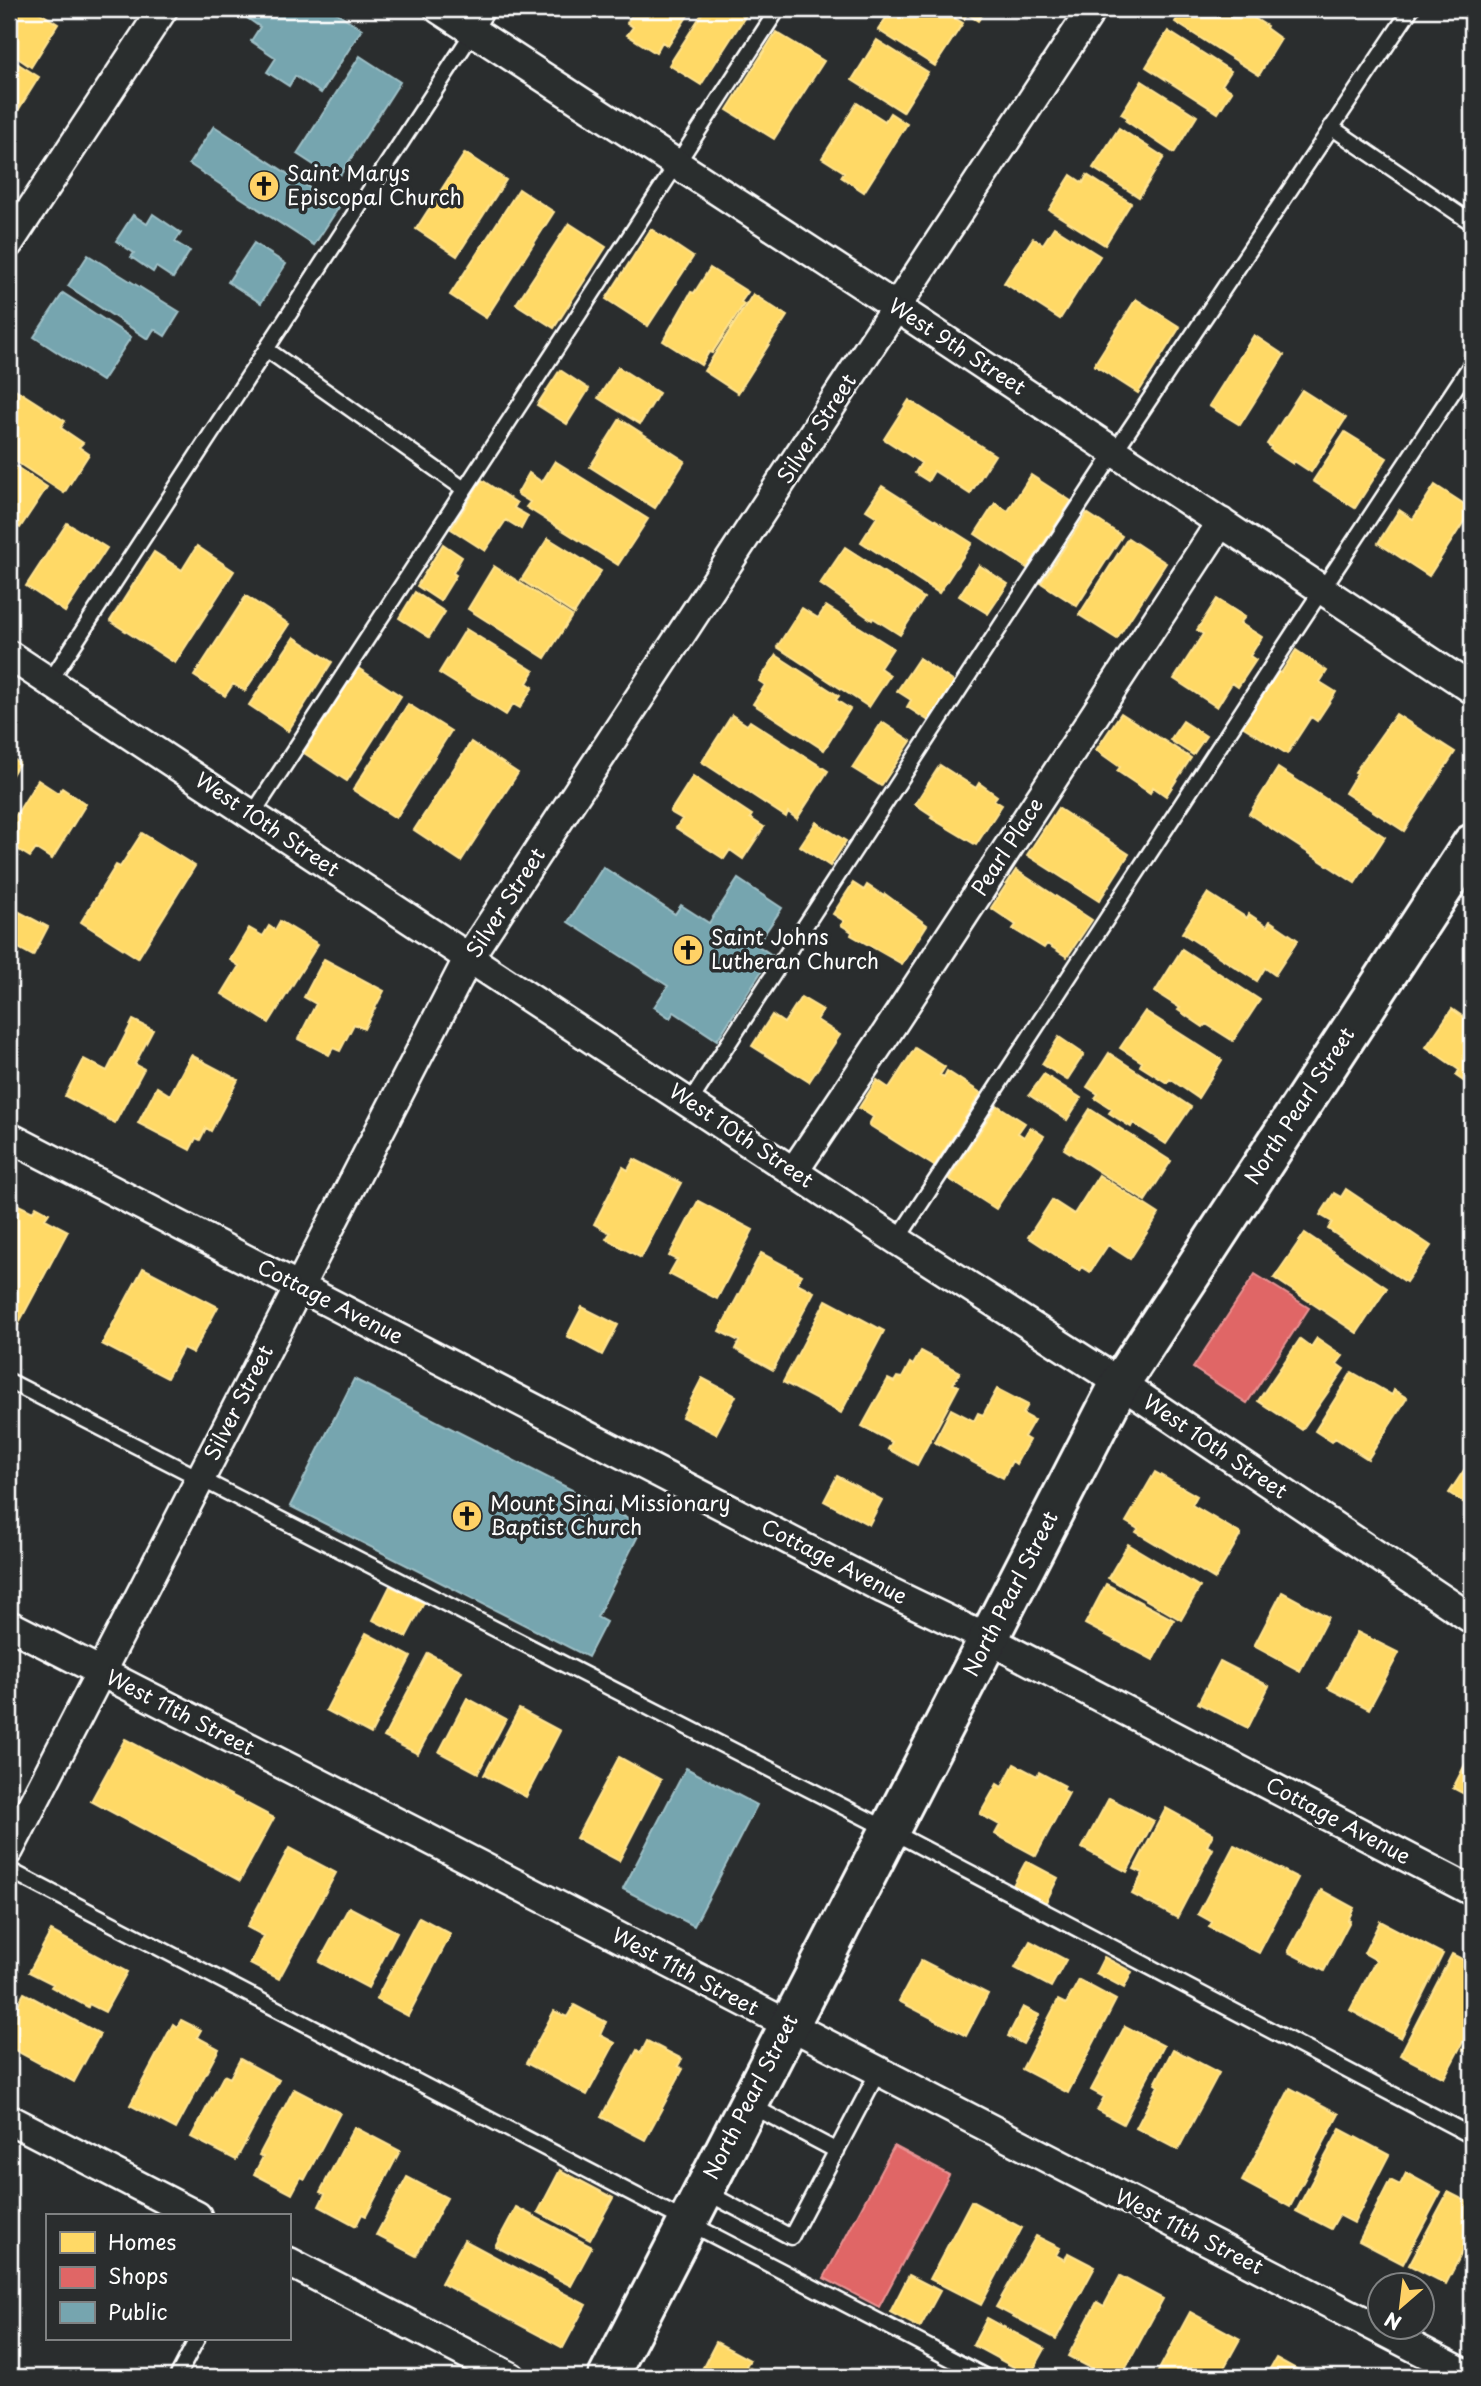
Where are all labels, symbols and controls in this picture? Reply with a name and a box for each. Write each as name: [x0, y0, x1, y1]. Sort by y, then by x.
place label: Saint Marys Episcopal Church: [287, 156, 462, 212]
church icon: Saint Marys Episcopal Church: [247, 169, 281, 203]
street label: West 9th Street: [883, 289, 1033, 402]
street label: Silver Street: [768, 366, 863, 489]
street label: West 10th Street: [189, 763, 347, 884]
street label: Pearl Place: [963, 790, 1050, 901]
street label: Silver Street: [457, 840, 552, 963]
place label: Saint Johns Lutheran Church: [711, 920, 879, 976]
church icon: Saint Johns Lutheran Church: [671, 933, 705, 967]
street label: North Pearl Street: [1235, 1020, 1361, 1190]
street label: West 10th Street: [663, 1074, 821, 1195]
street label: Cottage Avenue: [252, 1250, 410, 1351]
street label: Silver Street: [194, 1339, 280, 1465]
street label: West 10th Street: [1137, 1385, 1295, 1506]
place label: Mount Sinai Missionary Baptist Church: [490, 1486, 731, 1542]
church icon: Mount Sinai Missionary Baptist Church: [450, 1499, 484, 1533]
street label: North Pearl Street: [954, 1505, 1065, 1681]
street label: Cottage Avenue: [756, 1510, 914, 1611]
street label: West 11th Street: [101, 1660, 261, 1762]
street label: Cottage Avenue: [1261, 1767, 1417, 1871]
street label: West 11th Street: [607, 1918, 765, 2023]
street label: North Pearl Street: [694, 2008, 805, 2184]
street label: West 11th Street: [1110, 2179, 1270, 2281]
legend: [46, 2214, 290, 2340]
text: Homes: [108, 2225, 176, 2257]
text: Shops: [108, 2259, 168, 2291]
north arrow: [1366, 2270, 1436, 2340]
text: Public: [108, 2295, 168, 2327]
text: N: [1379, 2306, 1406, 2338]

